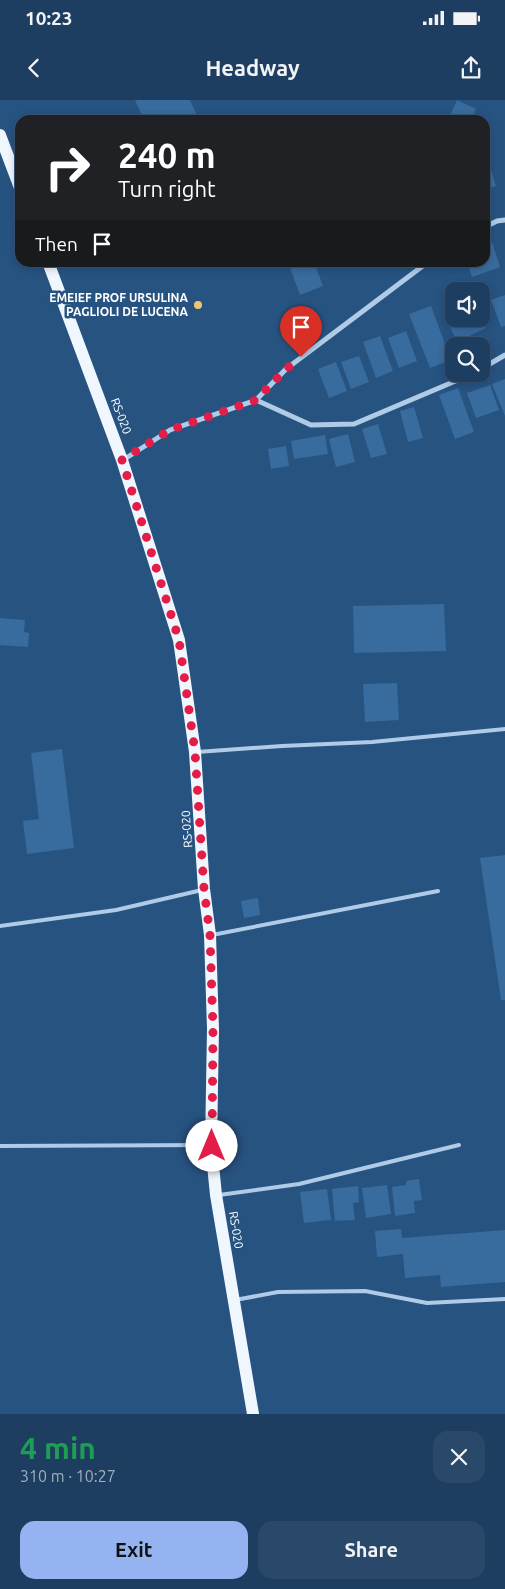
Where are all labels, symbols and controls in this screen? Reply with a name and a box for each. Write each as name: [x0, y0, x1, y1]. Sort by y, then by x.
text: 10:23: [25, 7, 73, 29]
icon: back: [20, 54, 48, 82]
icon: share: [457, 54, 485, 82]
text: Headway: [205, 55, 300, 80]
icon: right: [35, 135, 100, 200]
text: 240 m: [118, 135, 216, 175]
text: Turn right: [118, 176, 216, 201]
icon: arrive: [88, 230, 116, 258]
text: Then: [35, 233, 78, 255]
map controls: [445, 282, 490, 382]
button: sound: [445, 282, 490, 327]
place label: EMEIEF PROF URSULINA PAGLIOLI DE LUCENA: [49, 291, 189, 318]
marker: EMEIEF PROF URSULINA PAGLIOLI DE LUCENA: [192, 299, 204, 311]
pin: [280, 306, 322, 357]
icon: arrive: [287, 313, 315, 341]
button: search: [445, 337, 490, 382]
street label: RS-020: [109, 396, 134, 436]
street label: RS-020: [179, 810, 194, 848]
position arrow: [185, 1119, 237, 1171]
street label: RS-020: [227, 1210, 246, 1250]
text: 4 min: [20, 1431, 96, 1465]
button: close: [433, 1431, 485, 1483]
text: 310 m · 10:27: [20, 1467, 116, 1485]
button: Exit: [20, 1521, 248, 1579]
button: Share: [258, 1521, 485, 1579]

